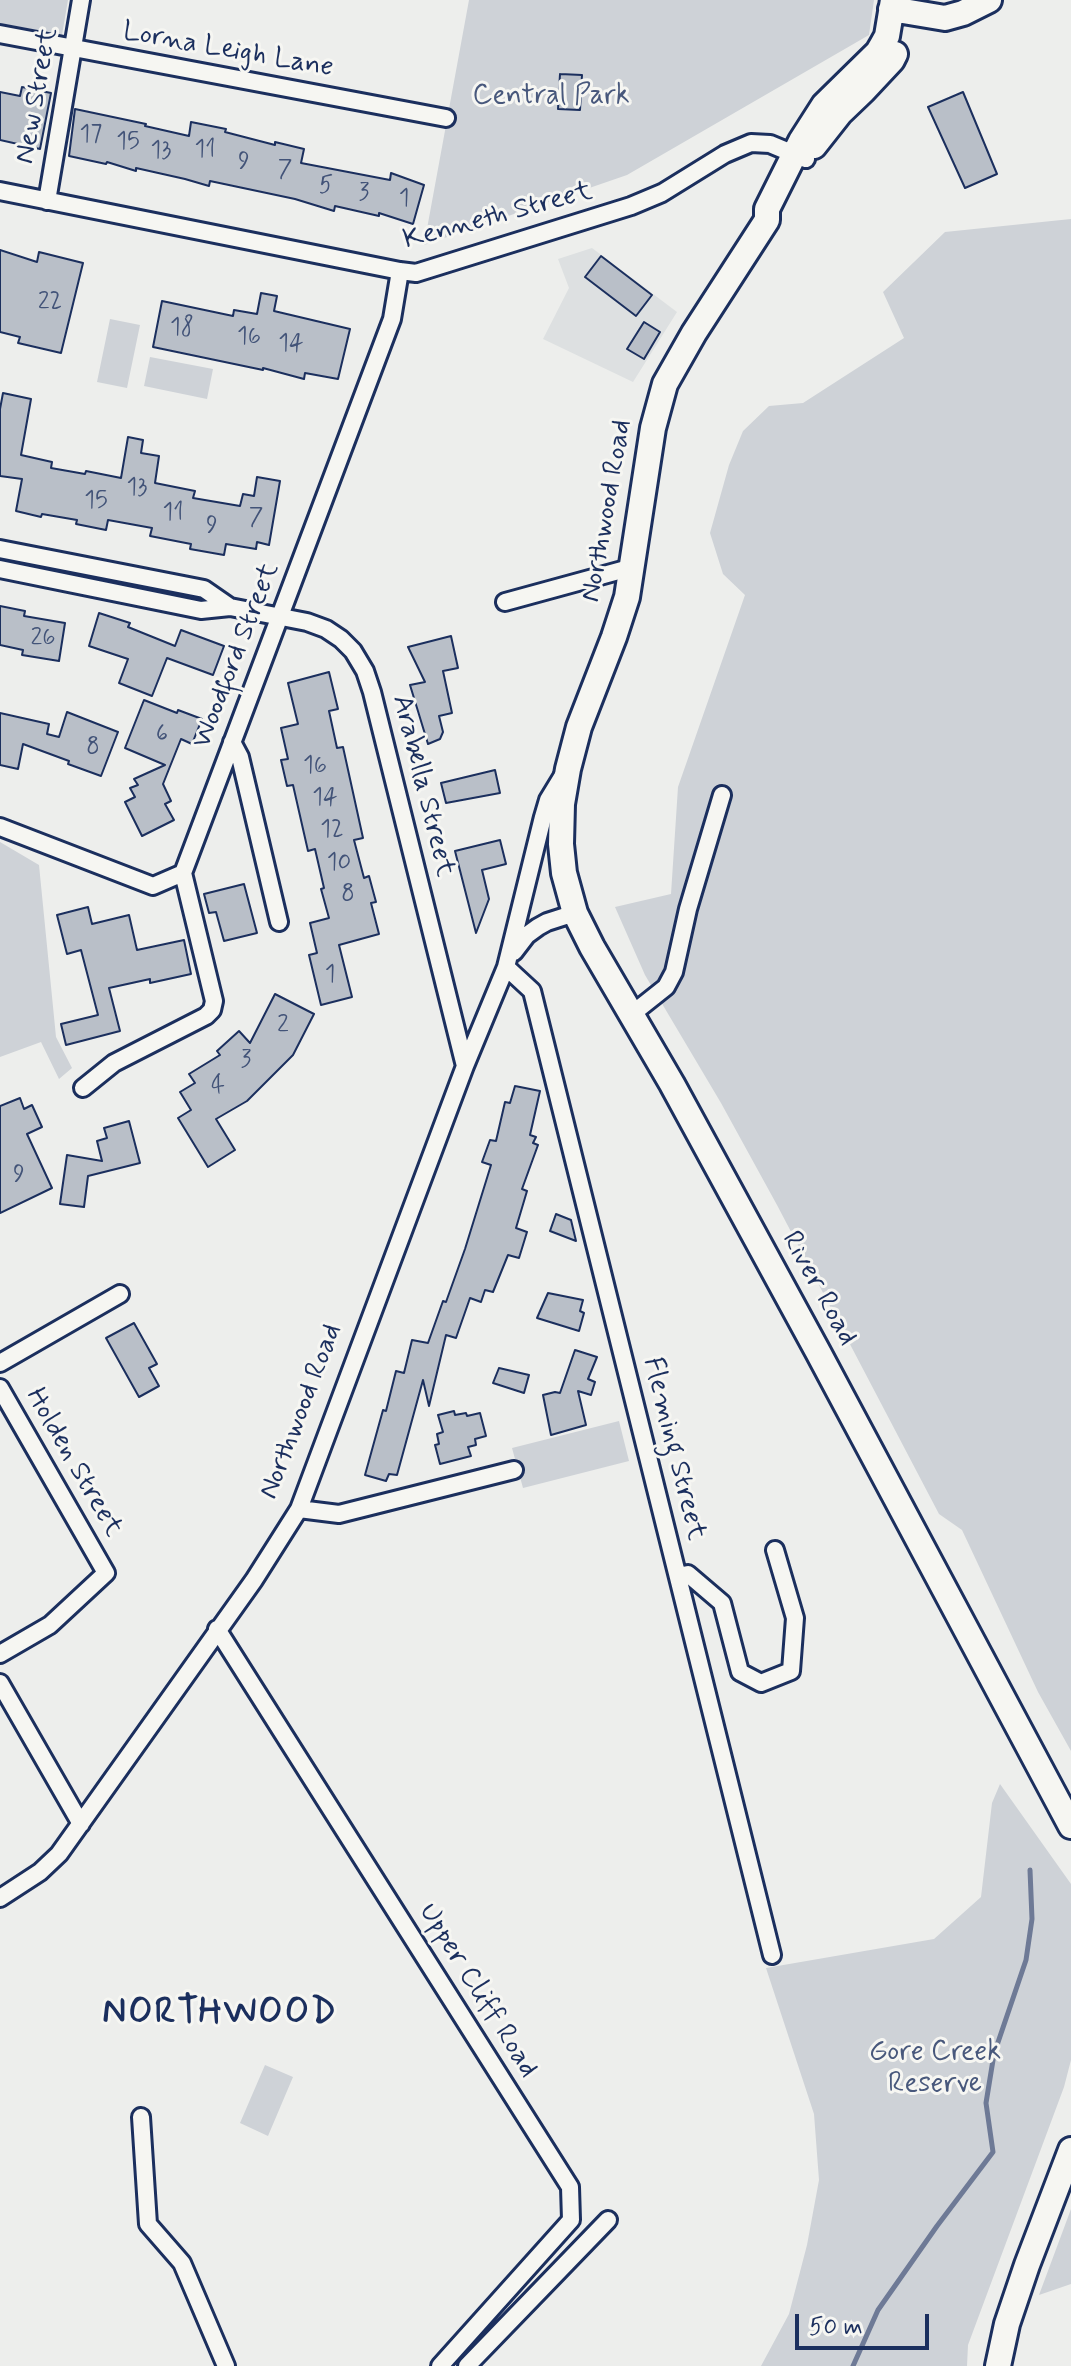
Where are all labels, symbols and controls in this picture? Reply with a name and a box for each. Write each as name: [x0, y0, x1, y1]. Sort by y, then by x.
street label: Lorna Leigh Lane: [120, 16, 336, 86]
street label: New Street: [10, 25, 66, 167]
park label: Central Park: [472, 80, 630, 114]
house number: 17: [80, 122, 102, 150]
house number: 15: [116, 129, 140, 157]
house number: 11: [194, 137, 216, 165]
house number: 13: [151, 138, 171, 166]
house number: 9: [238, 149, 250, 177]
house number: 7: [278, 157, 292, 185]
house number: 5: [319, 173, 333, 201]
street label: Kenneth Street: [400, 176, 596, 258]
house number: 3: [359, 180, 369, 208]
house number: 1: [399, 186, 409, 214]
house number: 22: [38, 289, 62, 317]
house number: 18: [170, 315, 194, 343]
house number: 16: [237, 324, 261, 352]
house number: 14: [278, 331, 304, 359]
street label: Northwood Road: [575, 417, 641, 605]
house number: 13: [127, 475, 147, 503]
house number: 15: [84, 488, 108, 516]
house number: 11: [162, 500, 184, 528]
house number: 7: [249, 505, 263, 533]
house number: 9: [206, 513, 218, 541]
street label: Woodford Street: [186, 559, 288, 753]
house number: 26: [30, 625, 56, 653]
street label: Arabella Street: [383, 692, 461, 880]
house number: 6: [156, 721, 168, 749]
house number: 8: [86, 734, 100, 762]
house number: 16: [303, 753, 327, 781]
house number: 14: [312, 785, 338, 813]
house number: 12: [320, 817, 344, 845]
house number: 10: [327, 850, 351, 878]
house number: 8: [341, 881, 355, 909]
house number: 1: [325, 962, 335, 990]
house number: 2: [277, 1012, 289, 1040]
house number: 3: [241, 1047, 251, 1075]
house number: 4: [211, 1073, 225, 1101]
house number: 9: [13, 1162, 25, 1190]
street label: River Road: [773, 1226, 863, 1352]
street label: Northwood Road: [253, 1320, 351, 1504]
street label: Fleming Street: [634, 1354, 712, 1544]
street label: Holden Street: [17, 1383, 129, 1543]
street label: Upper Cliff Road: [410, 1898, 544, 2084]
district label: NORTHWOOD: [102, 1992, 338, 2036]
park label: Gore Creek Reserve: [869, 2036, 1001, 2102]
scale bar: [799, 2298, 933, 2348]
text: 50 m: [809, 2312, 863, 2343]

